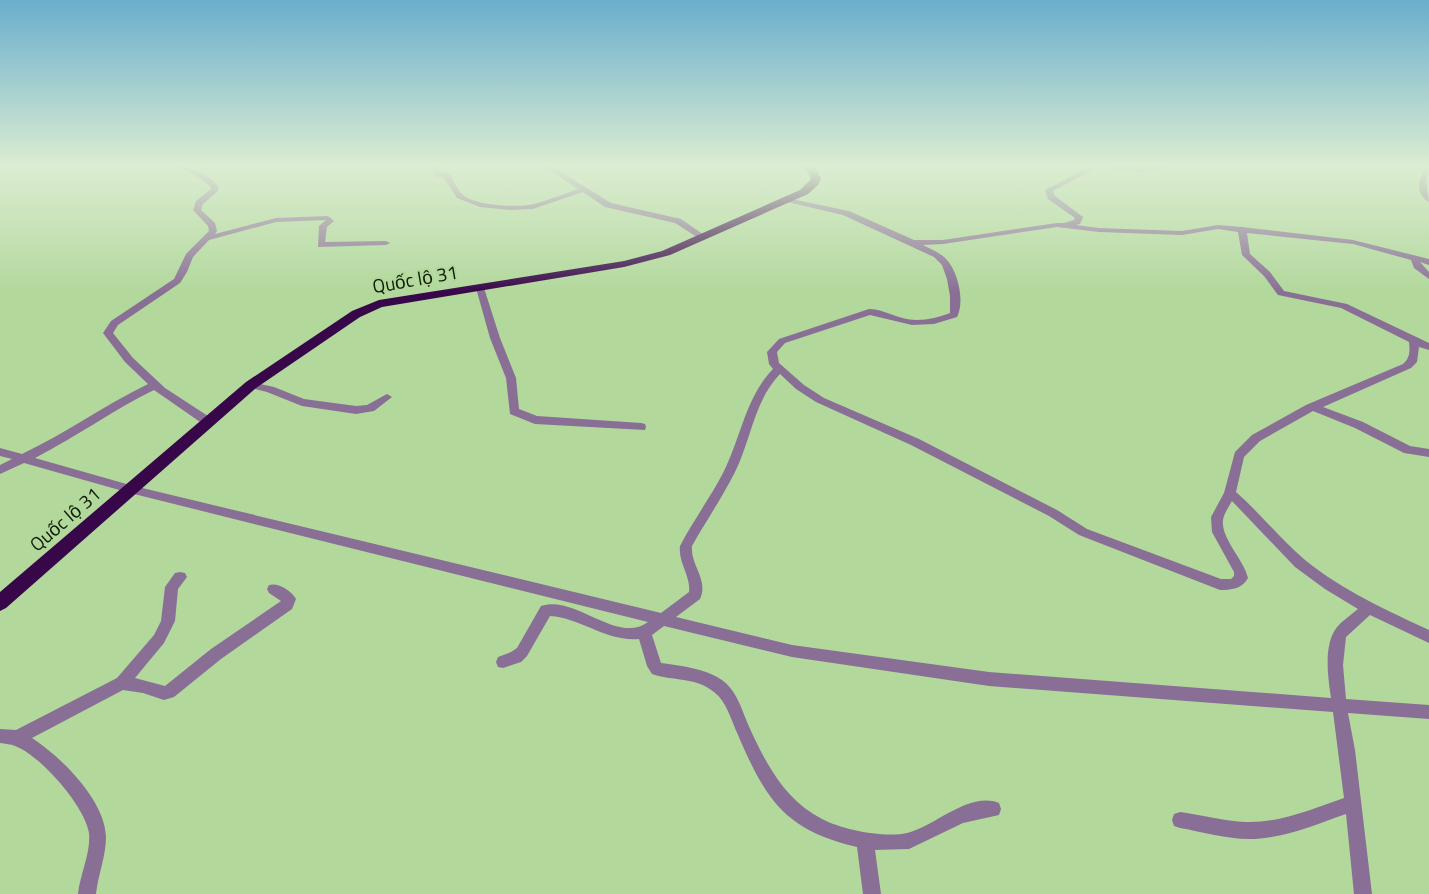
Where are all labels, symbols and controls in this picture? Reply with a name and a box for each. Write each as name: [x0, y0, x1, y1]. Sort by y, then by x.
street label: Quốc lộ 31: [370, 257, 460, 300]
street label: Quốc lộ 31: [23, 479, 107, 558]

